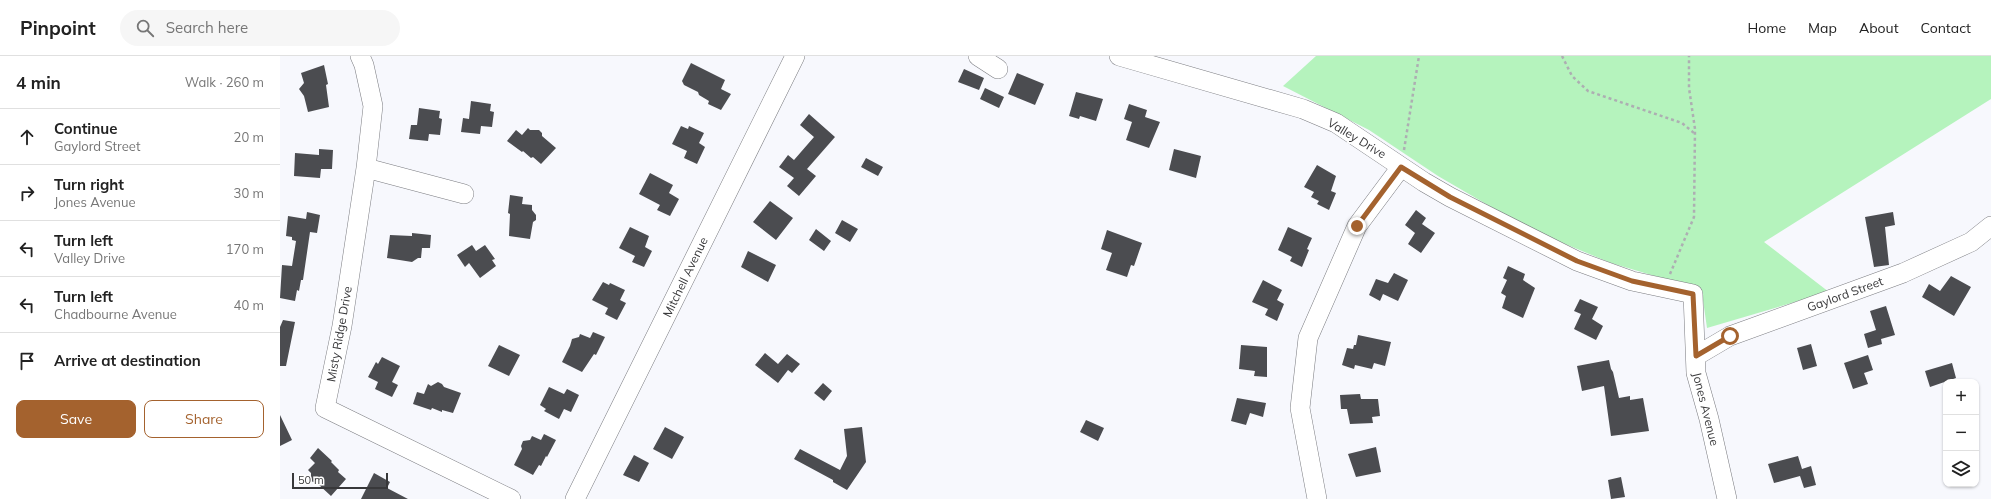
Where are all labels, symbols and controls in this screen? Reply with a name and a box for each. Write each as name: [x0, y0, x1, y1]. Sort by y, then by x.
search box: [120, 10, 400, 46]
text: Pinpoint: [20, 16, 96, 40]
icon: search: [134, 17, 156, 39]
text: Search here: [166, 18, 248, 37]
text: Home: [1747, 19, 1786, 37]
text: Map: [1808, 19, 1837, 37]
text: About: [1859, 19, 1899, 37]
text: Contact: [1921, 19, 1971, 37]
text: 4 min: [16, 72, 61, 93]
text: Walk · 260 m: [185, 74, 264, 90]
street label: Valley Drive: [1325, 115, 1389, 161]
text: Continue: [54, 119, 117, 138]
icon: ahead: [16, 126, 38, 148]
text: 20 m: [234, 129, 264, 145]
text: Gaylord Street: [54, 138, 140, 154]
text: Turn right: [54, 175, 124, 194]
icon: right: [16, 182, 38, 204]
text: 30 m: [234, 185, 264, 201]
text: Jones Avenue: [54, 194, 136, 210]
route end: [1348, 217, 1366, 235]
text: Turn left: [54, 231, 113, 250]
street label: Mitchell Avenue: [659, 234, 711, 320]
icon: left: [16, 238, 38, 260]
text: 170 m: [226, 241, 264, 257]
text: Valley Drive: [54, 250, 125, 266]
street label: Gaylord Street: [1805, 273, 1885, 315]
street label: Misty Ridge Drive: [323, 285, 355, 383]
text: Turn left: [54, 287, 113, 306]
icon: left: [16, 294, 38, 316]
text: 40 m: [234, 297, 264, 313]
text: Chadbourne Avenue: [54, 306, 177, 322]
route start: [1721, 327, 1739, 345]
icon: arrive: [16, 350, 38, 372]
text: Arrive at destination: [54, 351, 201, 370]
street label: Jones Avenue: [1690, 371, 1722, 447]
map controls: [1943, 379, 1979, 487]
button: +: [1943, 379, 1979, 415]
button: Save: [16, 400, 136, 438]
button: Share: [144, 400, 264, 438]
button: −: [1943, 415, 1979, 451]
button: layers: [1943, 451, 1979, 487]
scale bar: [292, 471, 388, 490]
text: 50 m: [298, 473, 324, 487]

